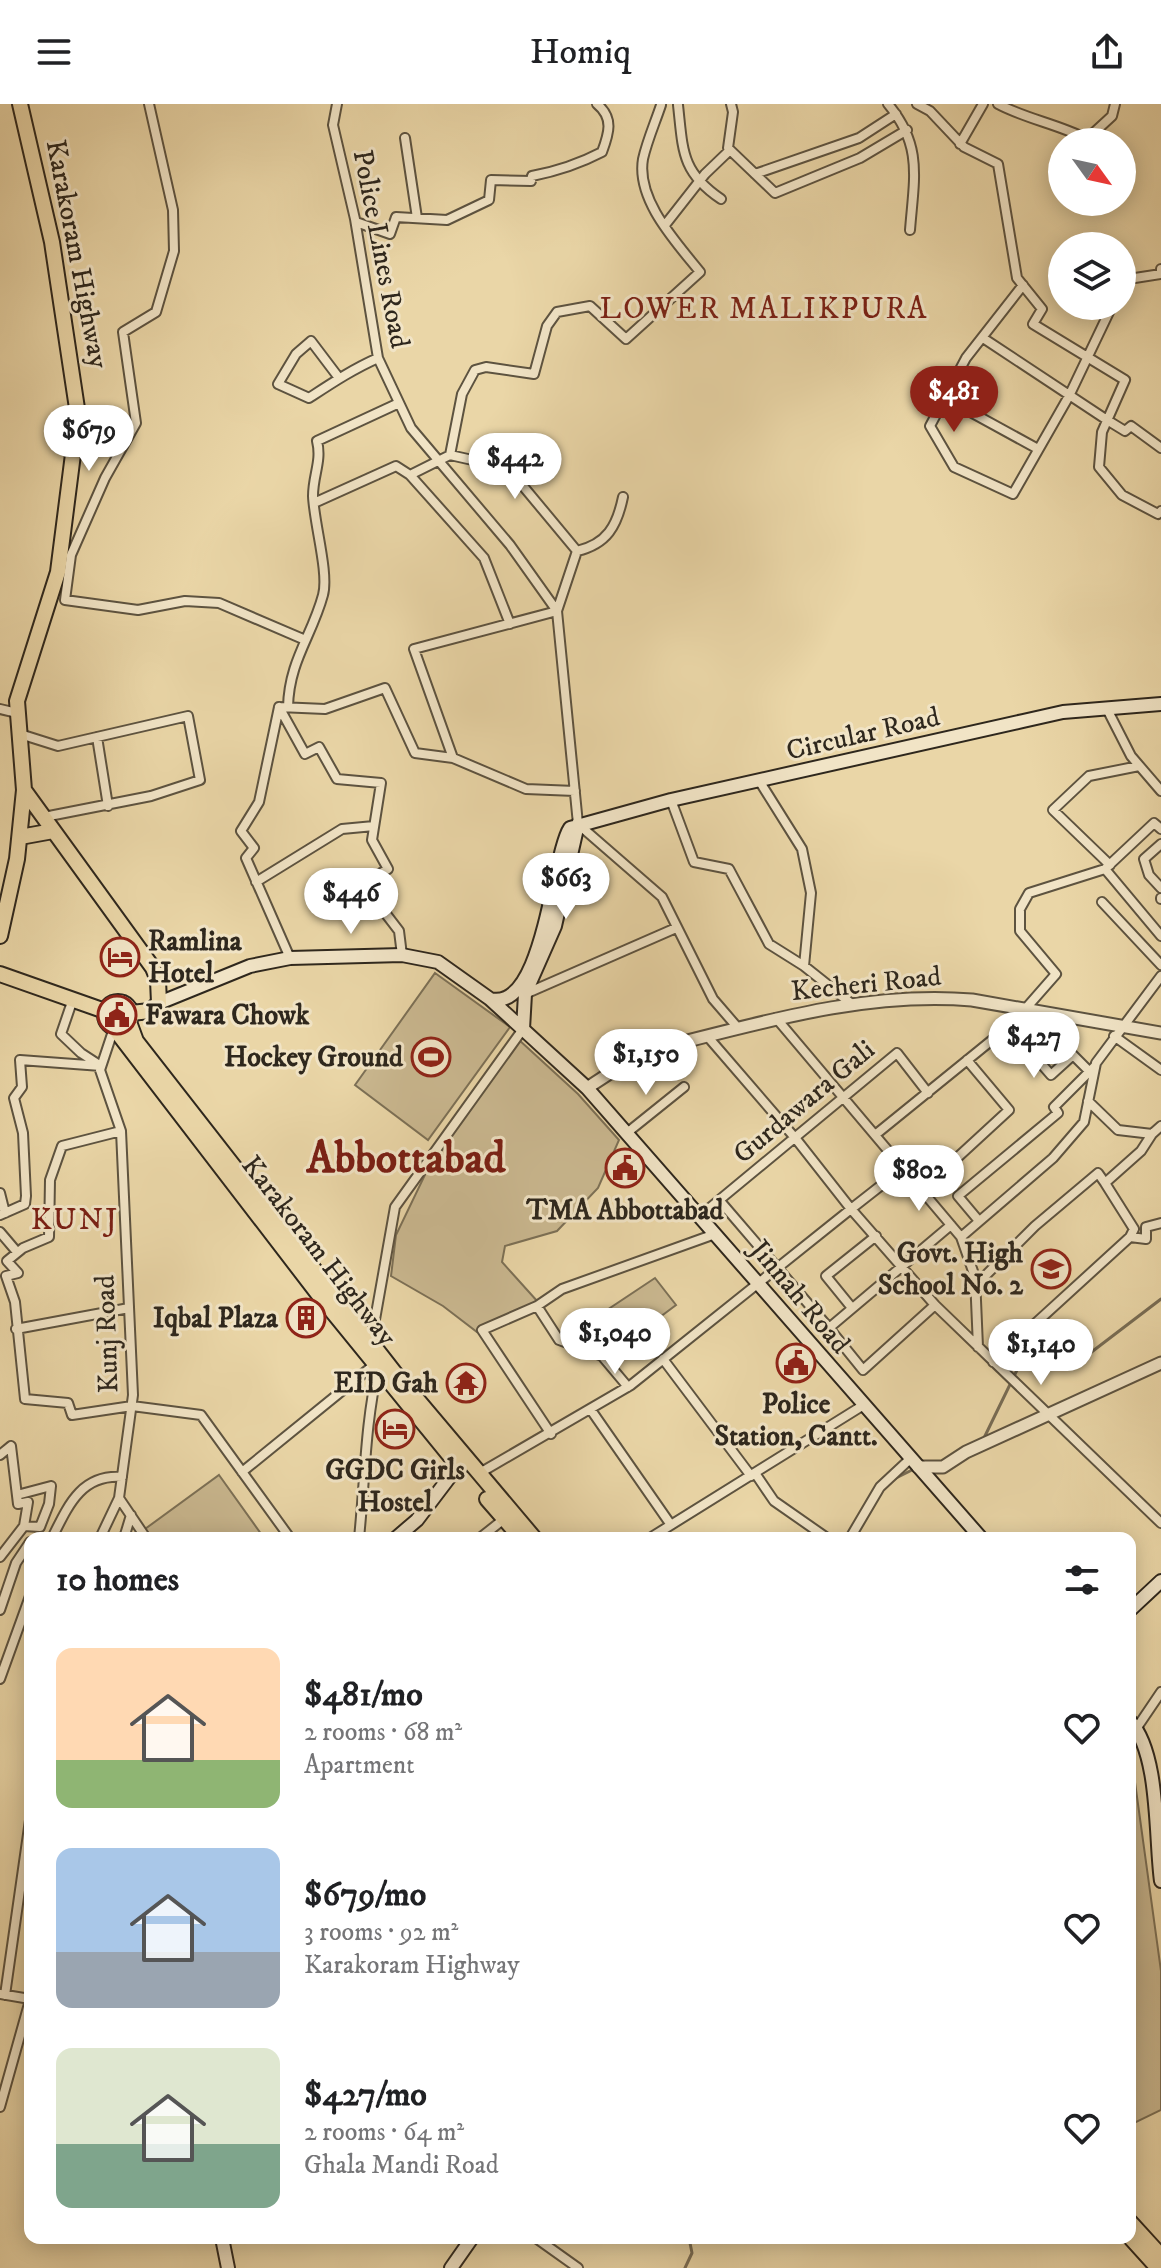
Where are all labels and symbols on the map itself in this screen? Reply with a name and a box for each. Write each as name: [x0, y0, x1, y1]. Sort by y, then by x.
north arrow: [1048, 128, 1136, 216]
street label: Karakoram Highway: [38, 137, 116, 372]
street label: Police Lines Road: [345, 147, 417, 351]
district label: LOWER MALIKPURA: [600, 291, 928, 328]
pin: $481: [907, 366, 1001, 434]
pin: $679: [42, 405, 136, 473]
pin: $442: [468, 433, 562, 501]
street label: Circular Road: [783, 699, 943, 769]
pin: $663: [519, 853, 613, 921]
pin: $446: [304, 868, 398, 936]
place label: Ramlina Hotel: [148, 924, 243, 991]
hotel icon: Ramlina Hotel: [99, 936, 141, 978]
street label: Kecheri Road: [789, 959, 943, 1009]
public building icon: Fawara Chowk: [96, 994, 138, 1036]
place label: Fawara Chowk: [145, 998, 310, 1033]
pin: $427: [987, 1012, 1081, 1080]
pin: $1,150: [581, 1029, 711, 1097]
street label: Gurdawara Gali: [726, 1033, 882, 1171]
sports icon: Hockey Ground: [410, 1036, 452, 1078]
place label: Hockey Ground: [224, 1040, 404, 1075]
district label: Abbottabad: [306, 1132, 506, 1187]
pin: $802: [872, 1145, 966, 1213]
public building icon: TMA Abbottabad: [604, 1147, 646, 1189]
street label: Karakoram Highway: [234, 1149, 405, 1354]
place label: TMA Abbottabad: [525, 1193, 725, 1228]
district label: KUNJ: [31, 1202, 119, 1239]
street label: Jinnah Road: [740, 1231, 858, 1361]
place label: Govt. High School No. 2: [878, 1236, 1023, 1303]
school or university icon: Govt. High School No. 2: [1030, 1248, 1072, 1290]
street label: Kunj Road: [87, 1274, 127, 1394]
building icon: Iqbal Plaza: [285, 1297, 327, 1339]
place label: Iqbal Plaza: [153, 1301, 279, 1337]
pin: $1,040: [550, 1308, 680, 1376]
pin: $1,140: [976, 1319, 1106, 1387]
public building icon: Police Station, Cantt.: [775, 1342, 817, 1384]
temple icon: EID Gah: [445, 1362, 487, 1404]
place label: EID Gah: [334, 1366, 438, 1401]
place label: Police Station, Cantt.: [714, 1387, 878, 1454]
hotel icon: GGDC Girls Hostel: [374, 1408, 416, 1450]
place label: GGDC Girls Hostel: [325, 1453, 465, 1520]

